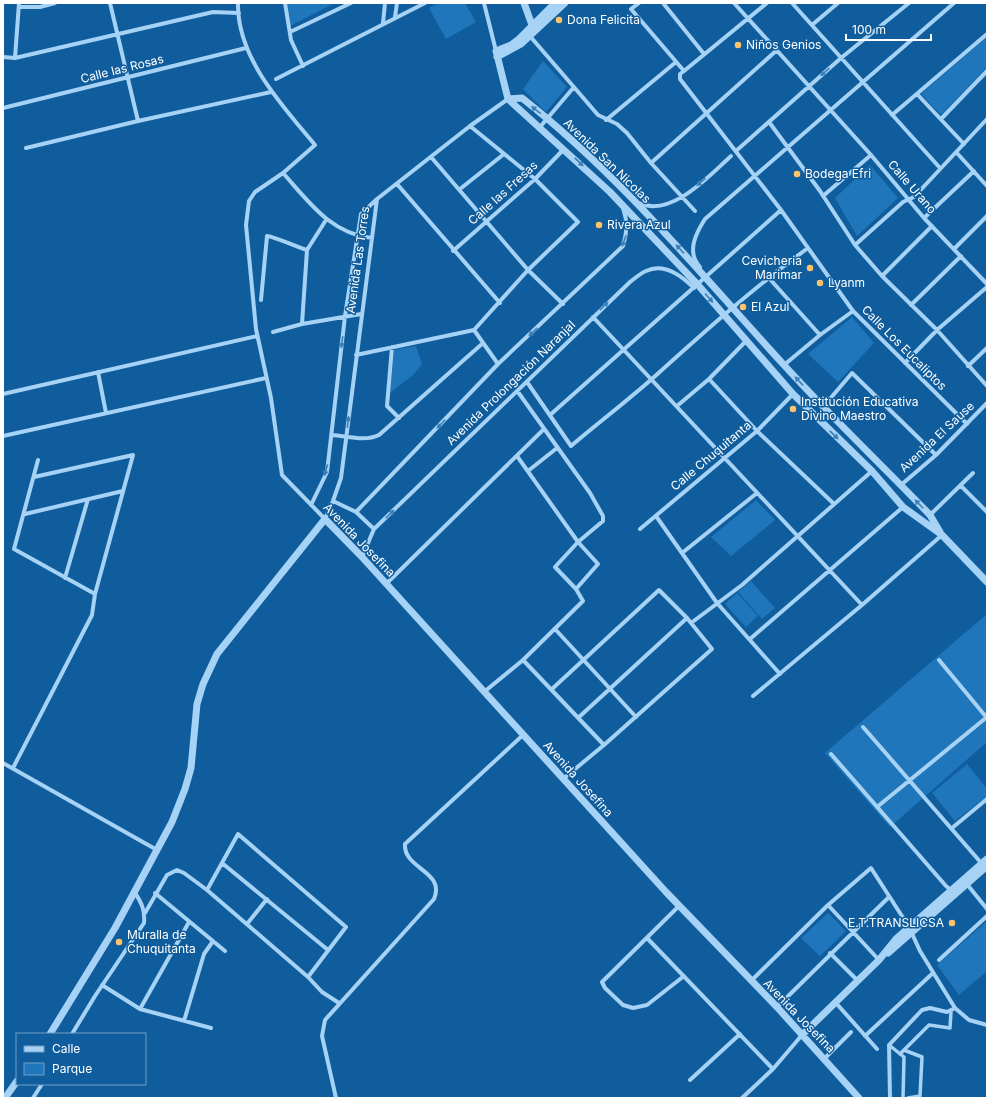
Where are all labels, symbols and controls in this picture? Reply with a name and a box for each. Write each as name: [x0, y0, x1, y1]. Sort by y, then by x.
place label: Dona Felicita: [567, 12, 640, 27]
marker: Dona Felicita: [554, 15, 564, 25]
scale bar: [846, 16, 931, 42]
text: 100 m: [852, 22, 886, 37]
place label: Niños Genios: [746, 37, 821, 52]
marker: Niños Genios: [733, 40, 743, 50]
street label: Calle las Rosas: [79, 51, 165, 86]
one-way arrow: [820, 68, 830, 77]
one-way arrow: [531, 106, 542, 114]
street label: Avenida San Nicolas: [561, 115, 654, 206]
street label: Calle las Fresas: [465, 157, 541, 228]
street label: Calle Urano: [885, 157, 940, 217]
one-way arrow: [574, 158, 584, 167]
place label: Bodega Efri: [805, 166, 871, 181]
marker: Bodega Efri: [792, 169, 802, 179]
one-way arrow: [696, 177, 707, 186]
street label: Avenida Las Torres: [343, 205, 372, 314]
place label: Rivera Azul: [607, 217, 671, 232]
marker: Rivera Azul: [594, 220, 604, 230]
one-way arrow: [621, 235, 627, 247]
one-way arrow: [675, 244, 684, 254]
place label: Cevicheria Marimar: [742, 253, 802, 282]
marker: Cevicheria Marimar: [805, 263, 815, 273]
place label: Lyanm: [828, 275, 865, 290]
marker: Lyanm: [815, 278, 825, 288]
one-way arrow: [704, 292, 713, 303]
place label: El Azul: [751, 299, 789, 314]
one-way arrow: [599, 301, 609, 311]
marker: El Azul: [738, 302, 748, 312]
street label: Calle Los Eucaliptos: [859, 302, 950, 393]
street label: Avenida Prolongación Naranjal: [443, 317, 578, 448]
one-way arrow: [528, 327, 538, 337]
one-way arrow: [339, 336, 346, 348]
one-way arrow: [794, 376, 804, 386]
place label: Institución Educativa Divino Maestro: [801, 394, 919, 423]
street label: Avenida El Sause: [896, 398, 977, 475]
marker: Institución Educativa Divino Maestro: [788, 404, 798, 414]
one-way arrow: [345, 416, 351, 428]
street label: Calle Chuquitanta: [667, 418, 754, 494]
one-way arrow: [436, 419, 446, 429]
one-way arrow: [829, 430, 839, 440]
one-way arrow: [323, 465, 329, 477]
one-way arrow: [914, 499, 924, 509]
street label: Avenida Josefina: [320, 500, 398, 580]
one-way arrow: [385, 509, 395, 519]
street label: Avenida Josefina: [540, 738, 616, 820]
place label: E.T.TRANSLICSA: [848, 915, 944, 930]
marker: E.T.TRANSLICSA: [947, 918, 957, 928]
place label: Muralla de Chuquitanta: [127, 927, 196, 956]
marker: Muralla de Chuquitanta: [114, 937, 124, 947]
street label: Avenida Josefina: [760, 976, 838, 1056]
legend: [16, 1033, 146, 1085]
text: Calle: [52, 1041, 80, 1056]
text: Parque: [52, 1061, 92, 1076]

